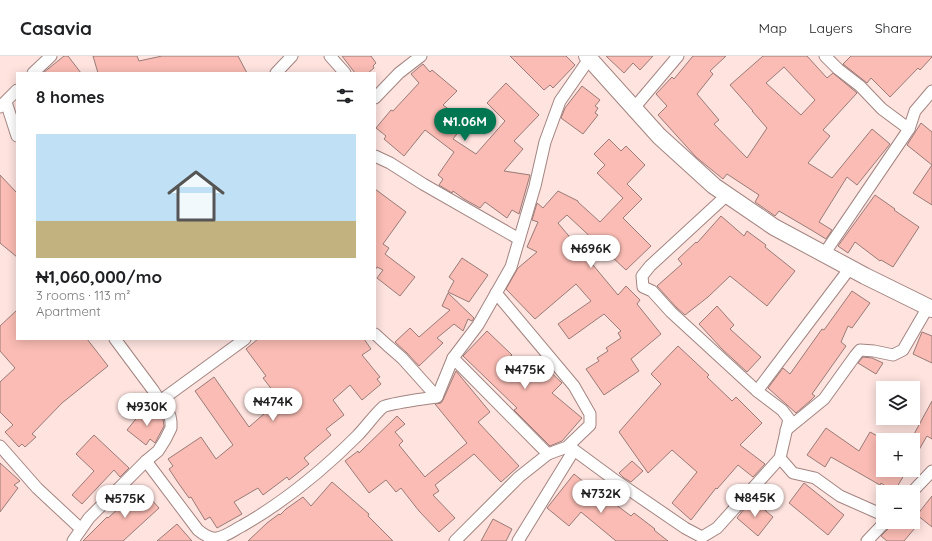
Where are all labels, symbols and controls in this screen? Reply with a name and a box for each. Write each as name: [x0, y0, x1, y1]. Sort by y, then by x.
text: Casavia: [20, 16, 92, 40]
text: Map: [758, 19, 787, 37]
text: Layers: [809, 19, 853, 37]
text: Share: [875, 19, 912, 37]
icon: filters: [334, 85, 356, 107]
text: 8 homes: [36, 86, 105, 107]
pin: ₦1.06M: [432, 108, 498, 142]
text: ₦1.06M: [443, 113, 487, 129]
icon: home: [160, 160, 232, 232]
pin: ₦696K: [563, 235, 619, 269]
text: ₦696K: [571, 240, 611, 256]
text: ₦1,060,000/mo: [36, 266, 162, 287]
text: 3 rooms · 113 m²: [36, 287, 130, 303]
text: Apartment: [36, 303, 101, 319]
pin: ₦475K: [497, 356, 553, 390]
text: ₦475K: [505, 361, 545, 377]
map controls: [876, 381, 920, 529]
button: layers: [876, 381, 920, 425]
pin: ₦474K: [245, 388, 301, 422]
pin: ₦930K: [119, 393, 175, 427]
text: ₦474K: [253, 393, 293, 409]
text: ₦930K: [127, 398, 167, 414]
button: +: [876, 433, 920, 477]
pin: ₦732K: [573, 480, 629, 514]
pin: ₦845K: [727, 484, 783, 518]
pin: ₦575K: [97, 485, 153, 519]
text: ₦732K: [581, 485, 621, 501]
button: −: [876, 485, 920, 529]
text: ₦845K: [735, 489, 775, 505]
text: ₦575K: [105, 490, 145, 506]

